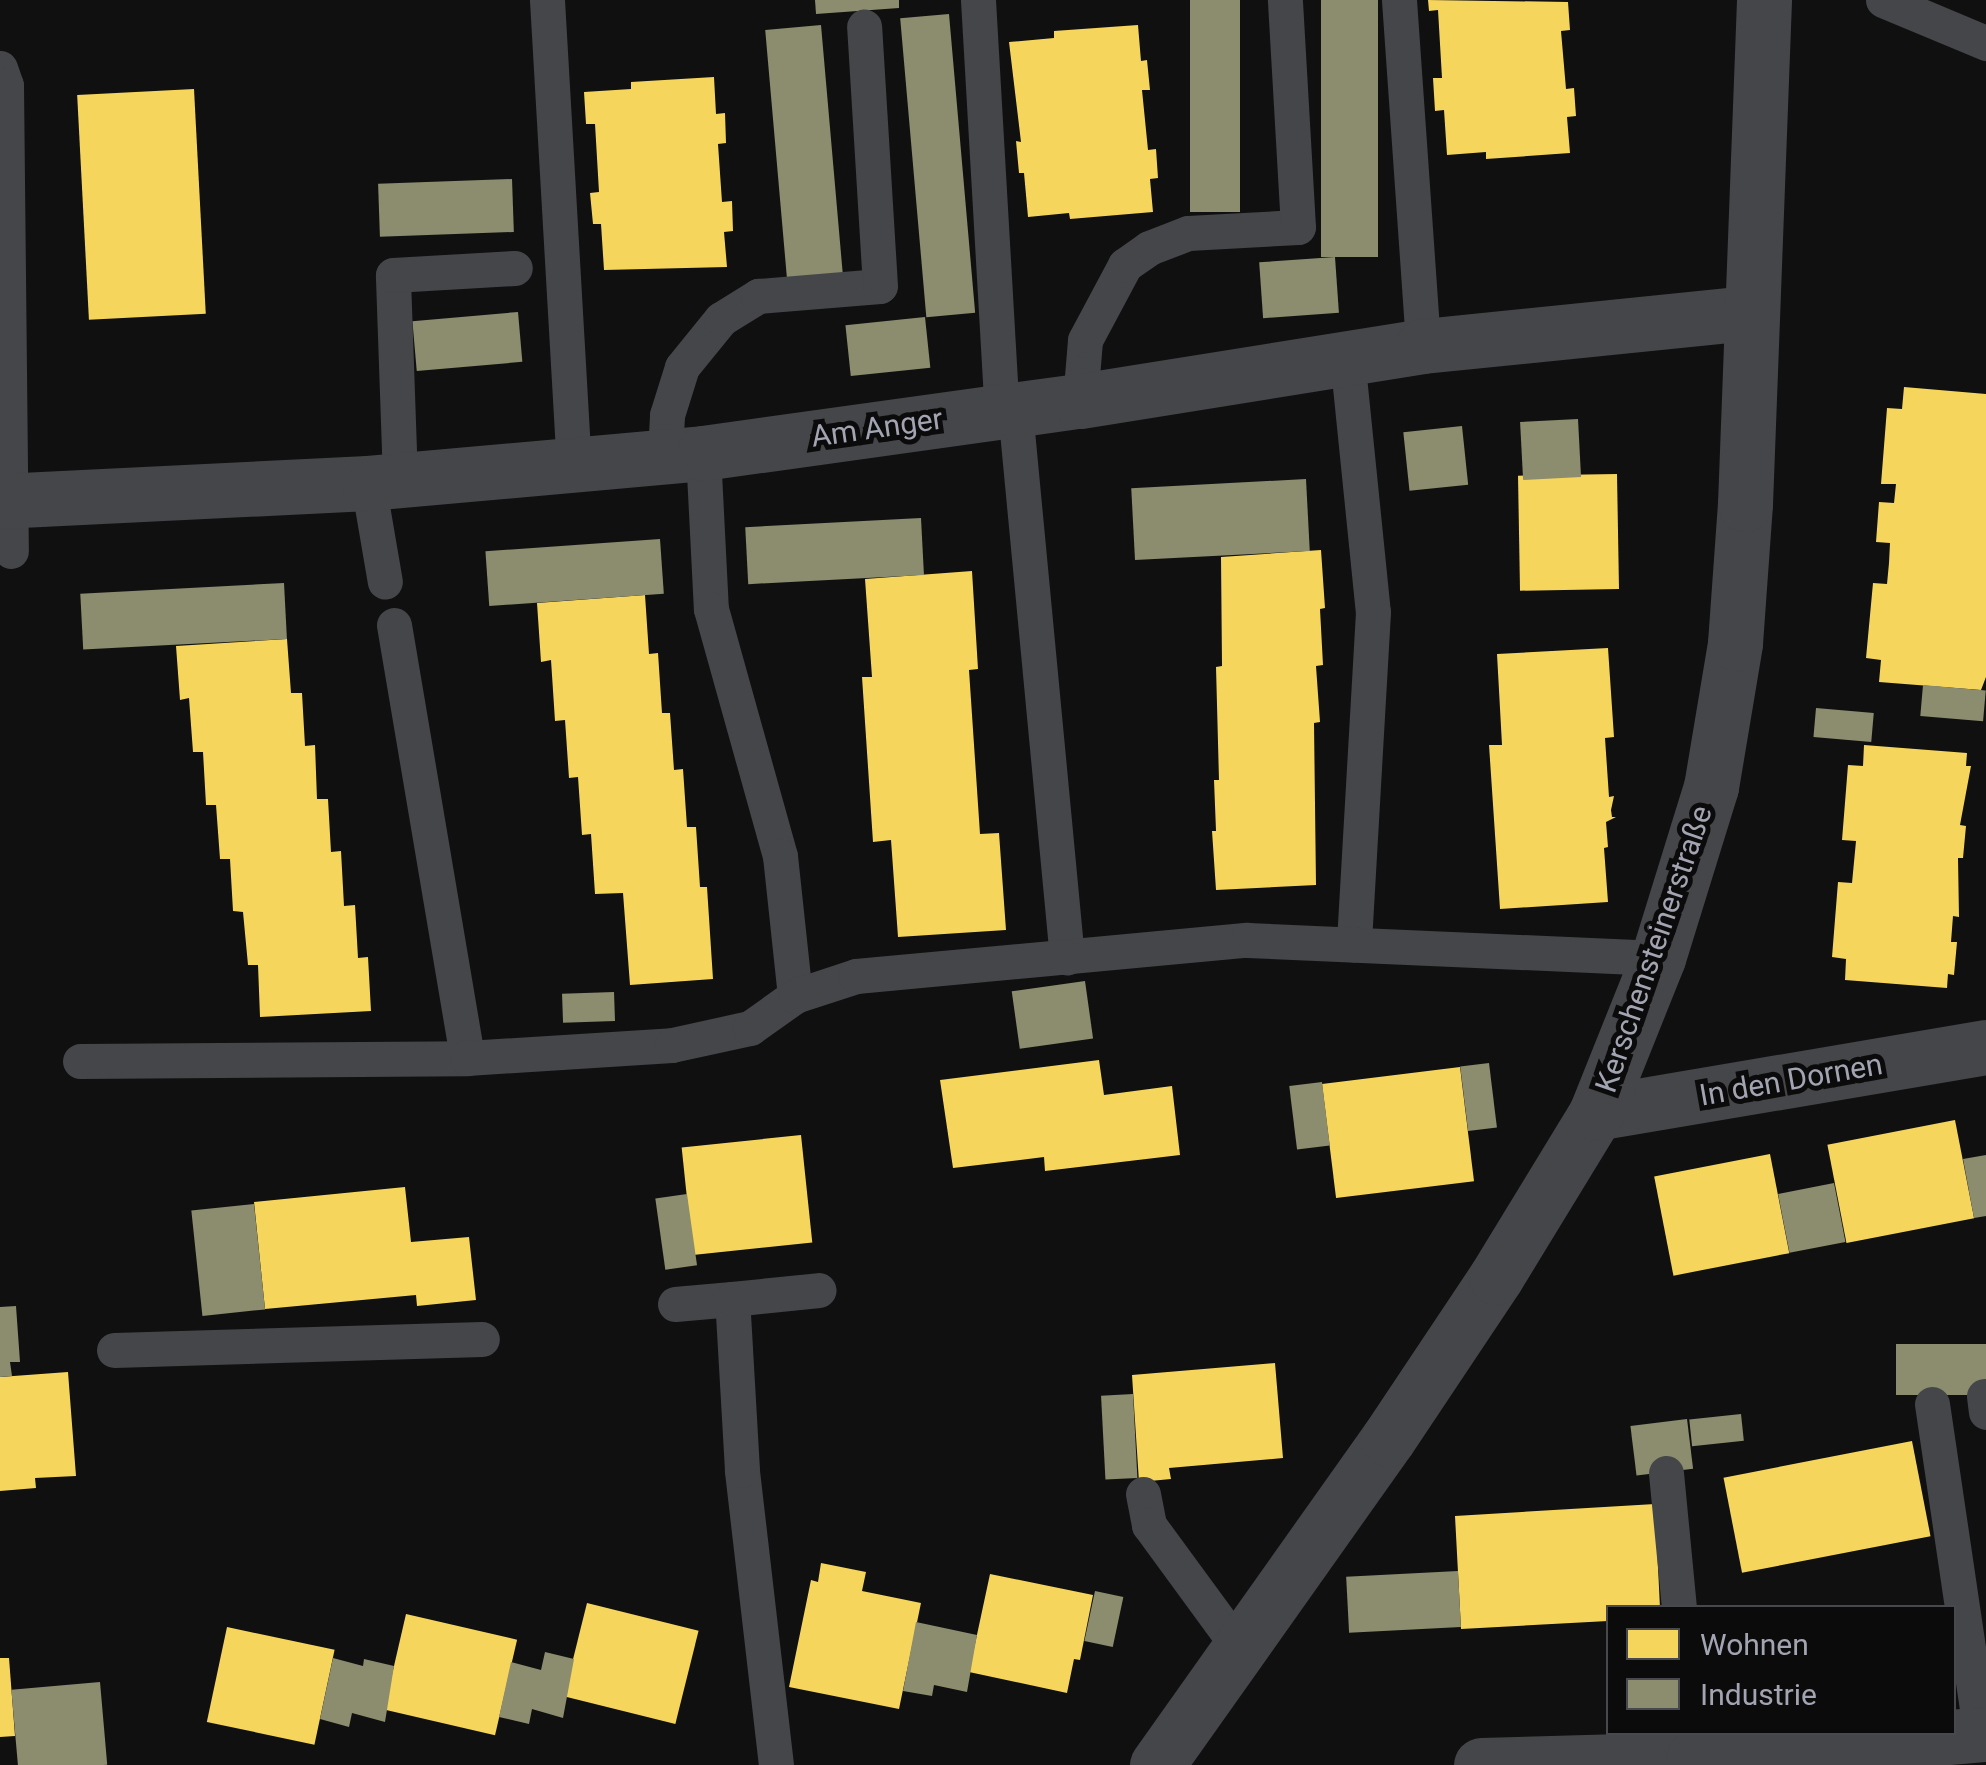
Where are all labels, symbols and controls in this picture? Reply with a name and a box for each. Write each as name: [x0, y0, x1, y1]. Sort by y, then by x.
street label: Am Anger: [809, 401, 945, 455]
street label: Kerschensteinerstraße: [1588, 801, 1720, 1097]
street label: In den Dornen: [1697, 1046, 1885, 1114]
legend: [1606, 1605, 1956, 1735]
text: Wohnen: [1700, 1627, 1809, 1662]
text: Industrie: [1700, 1677, 1817, 1712]

